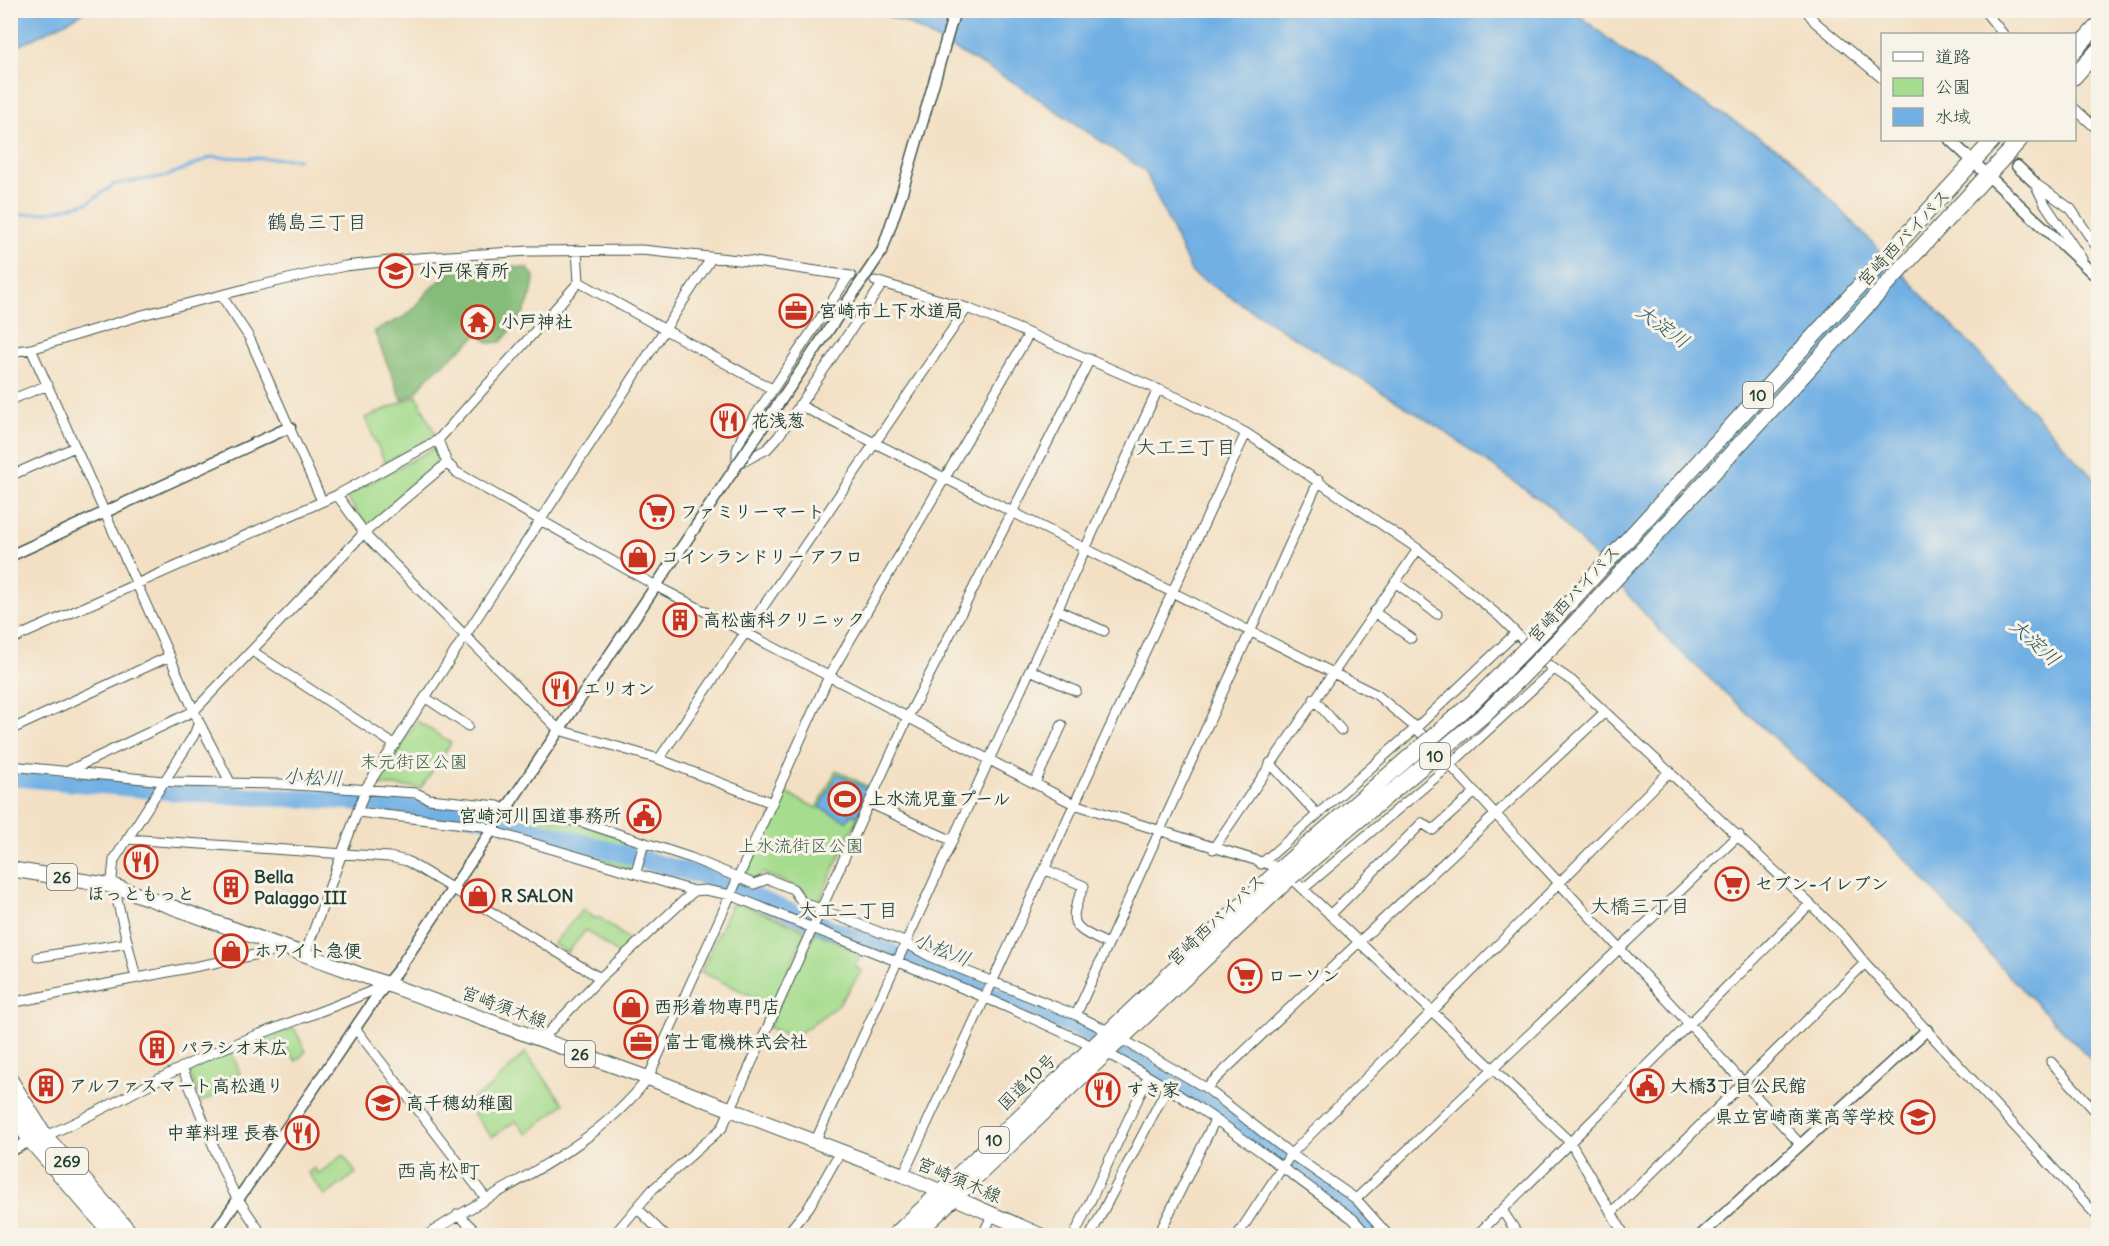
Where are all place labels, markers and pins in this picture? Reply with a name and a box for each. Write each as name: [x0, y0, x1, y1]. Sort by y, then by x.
school or university icon: 小戸保育所: [378, 253, 414, 289]
place label: 小戸保育所: [419, 259, 509, 282]
office icon: 宮崎市上下水道局: [778, 293, 814, 329]
place label: 宮崎市上下水道局: [819, 299, 963, 322]
temple icon: 小戸神社: [460, 304, 496, 340]
place label: 小戸神社: [501, 310, 573, 333]
restaurant icon: 花浅葱: [710, 403, 746, 439]
place label: 花浅葱: [751, 409, 805, 432]
supermarket icon: ファミリーマート: [639, 494, 675, 530]
place label: ファミリーマート: [680, 500, 825, 523]
shop icon: コインランドリー アフロ: [620, 539, 656, 575]
place label: コインランドリー アフロ: [661, 545, 863, 568]
building icon: 高松歯科クリニック: [662, 602, 698, 638]
place label: 高松歯科クリニック: [703, 608, 865, 631]
restaurant icon: エリオン: [542, 671, 578, 707]
place label: エリオン: [583, 677, 655, 700]
sports icon: 上水流児童プール: [827, 781, 863, 817]
place label: 上水流児童プール: [868, 787, 1010, 810]
public building icon: 宮崎河川国道事務所: [626, 798, 662, 834]
place label: 宮崎河川国道事務所: [459, 804, 621, 827]
restaurant icon: ほっともっと: [123, 844, 159, 880]
place label: Bella Palaggo III: [254, 865, 347, 909]
supermarket icon: セブン-イレブン: [1714, 866, 1750, 902]
building icon: Bella Palaggo III: [213, 869, 249, 905]
place label: セブン-イレブン: [1755, 872, 1889, 895]
shop icon: R SALON: [460, 878, 496, 914]
place label: ほっともっと: [87, 882, 195, 905]
place label: R SALON: [501, 884, 574, 907]
shop icon: ホワイト急便: [213, 933, 249, 969]
place label: ホワイト急便: [254, 939, 362, 962]
supermarket icon: ローソン: [1227, 958, 1263, 994]
place label: ローソン: [1268, 964, 1340, 987]
shop icon: 西形着物専門店: [613, 989, 649, 1025]
place label: 西形着物専門店: [654, 995, 780, 1018]
office icon: 富士電機株式会社: [623, 1024, 659, 1060]
building icon: パラシオ末広: [139, 1030, 175, 1066]
place label: 富士電機株式会社: [664, 1030, 808, 1053]
place label: パラシオ末広: [180, 1036, 288, 1059]
building icon: アルファスマート高松通り: [28, 1068, 64, 1104]
public building icon: 大橋3丁目公民館: [1629, 1068, 1665, 1104]
restaurant icon: すき家: [1085, 1072, 1121, 1108]
place label: アルファスマート高松通り: [69, 1074, 284, 1097]
place label: 大橋3丁目公民館: [1670, 1074, 1806, 1097]
place label: すき家: [1126, 1078, 1180, 1101]
school or university icon: 高千穂幼稚園: [365, 1085, 401, 1121]
place label: 高千穂幼稚園: [406, 1091, 514, 1114]
school or university icon: 県立宮崎商業高等学校: [1900, 1099, 1936, 1135]
place label: 県立宮崎商業高等学校: [1715, 1105, 1895, 1128]
restaurant icon: 中華料理 長春: [284, 1115, 320, 1151]
place label: 中華料理 長春: [167, 1121, 279, 1144]

